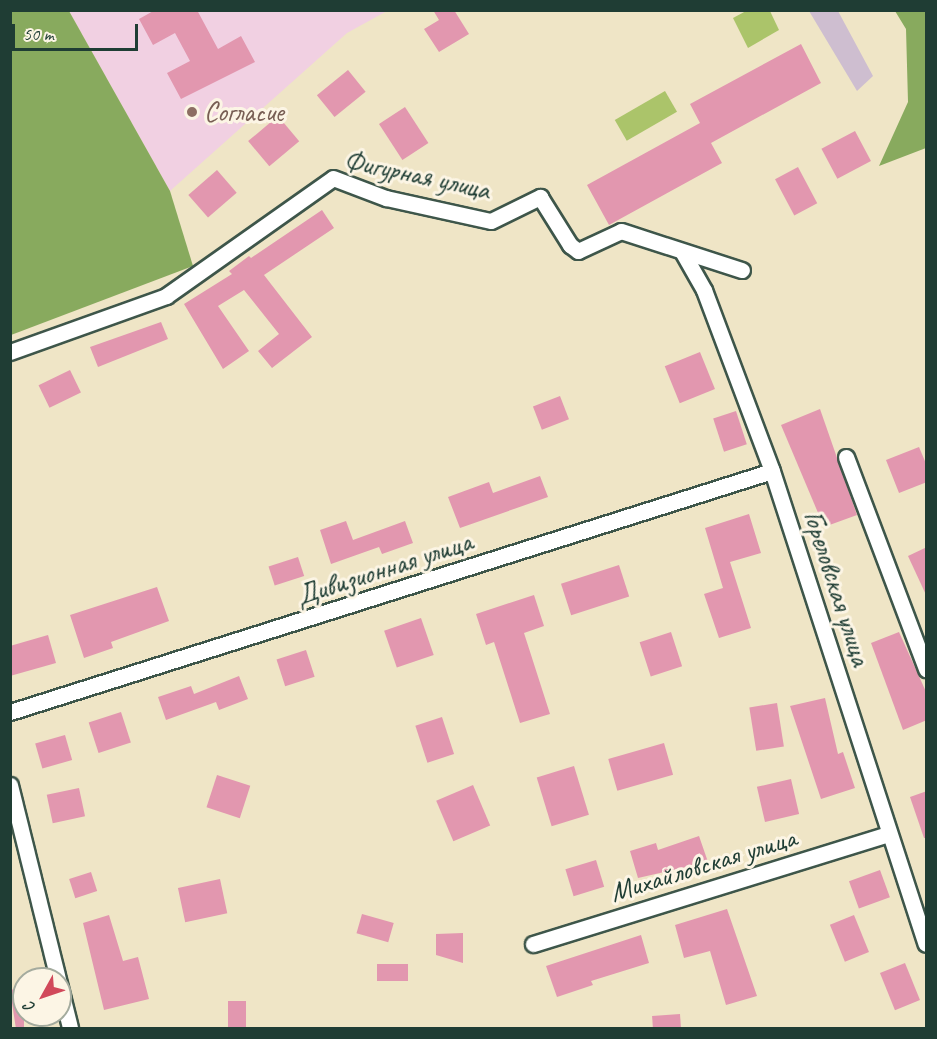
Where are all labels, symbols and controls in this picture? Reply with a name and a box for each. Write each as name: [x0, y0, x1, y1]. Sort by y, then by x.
scale bar: [15, 12, 141, 50]
text: 50 m: [23, 23, 54, 45]
place label: Согласие: [204, 95, 284, 129]
marker: Согласие: [185, 105, 199, 119]
street label: Фигурная улица: [340, 143, 494, 207]
street label: Гореловская улица: [796, 505, 878, 671]
street label: Дивизионная улица: [291, 525, 477, 613]
street label: Михайловская улица: [606, 821, 800, 909]
north arrow: [12, 967, 72, 1027]
text: С: [20, 998, 40, 1017]

